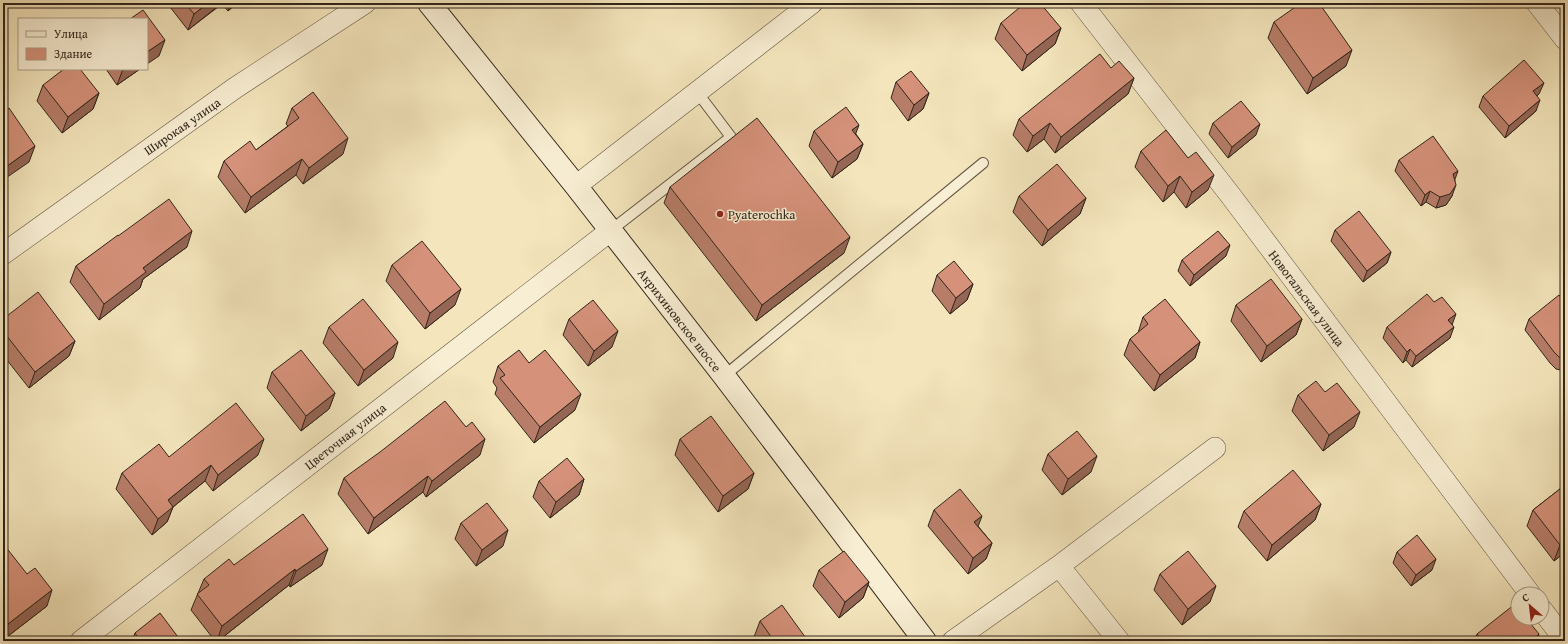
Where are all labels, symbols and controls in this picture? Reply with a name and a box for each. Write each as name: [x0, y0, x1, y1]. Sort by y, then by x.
legend: [18, 18, 148, 70]
text: Улица: [54, 25, 88, 42]
text: Здание: [54, 45, 93, 62]
street label: Широкая улица: [140, 92, 225, 160]
place label: Pyaterochka: [728, 205, 796, 224]
marker: Pyaterochka: [715, 209, 725, 219]
street label: Новогальская улица: [1264, 246, 1350, 351]
street label: Акрихиновское шоссе: [633, 265, 726, 376]
street label: Цветочная улица: [300, 398, 391, 474]
north arrow: [1510, 586, 1550, 626]
text: С: [1519, 589, 1532, 606]

